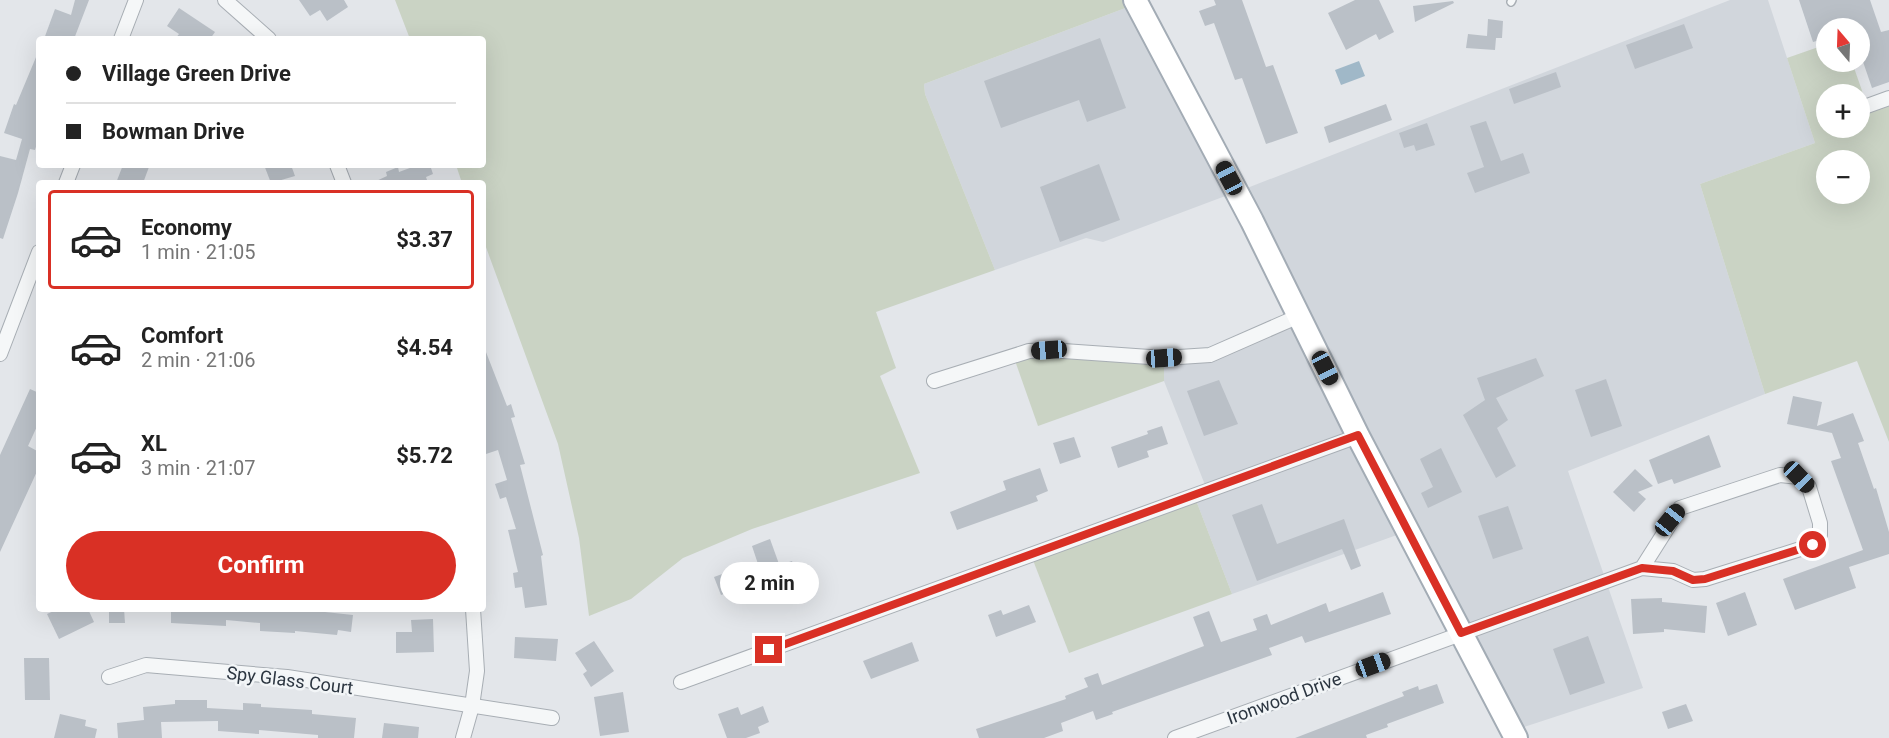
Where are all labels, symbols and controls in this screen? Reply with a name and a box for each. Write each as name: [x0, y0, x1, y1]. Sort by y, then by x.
north arrow: [1816, 18, 1870, 72]
map controls: [1816, 18, 1870, 204]
text: Village Green Drive: [102, 61, 291, 86]
button: +: [1816, 84, 1870, 138]
text: Bowman Drive: [102, 119, 244, 144]
button: −: [1816, 150, 1870, 204]
car: [1213, 158, 1245, 198]
icon: car: [69, 213, 123, 267]
text: Economy: [141, 215, 232, 240]
text: $3.37: [396, 227, 453, 252]
text: 1 min · 21:05: [141, 240, 256, 264]
icon: car: [69, 321, 123, 375]
text: Comfort: [141, 323, 223, 348]
text: $4.54: [396, 335, 453, 360]
car: [1030, 340, 1068, 360]
text: 2 min · 21:06: [141, 348, 256, 372]
car: [1145, 348, 1183, 368]
car: [1309, 348, 1341, 388]
icon: car: [69, 429, 123, 483]
text: XL: [141, 431, 167, 456]
text: $5.72: [396, 443, 453, 468]
text: 3 min · 21:07: [141, 456, 256, 480]
car: [1780, 458, 1818, 496]
car: [1652, 500, 1688, 540]
button: Confirm: [66, 531, 456, 600]
route start: [1799, 531, 1826, 558]
callout: 2 min: [720, 563, 818, 605]
text: 2 min: [744, 571, 795, 595]
route end: [755, 636, 782, 663]
car: [1353, 650, 1393, 680]
street label: Spy Glass Court: [225, 662, 355, 698]
street label: Ironwood Drive: [1224, 668, 1344, 728]

